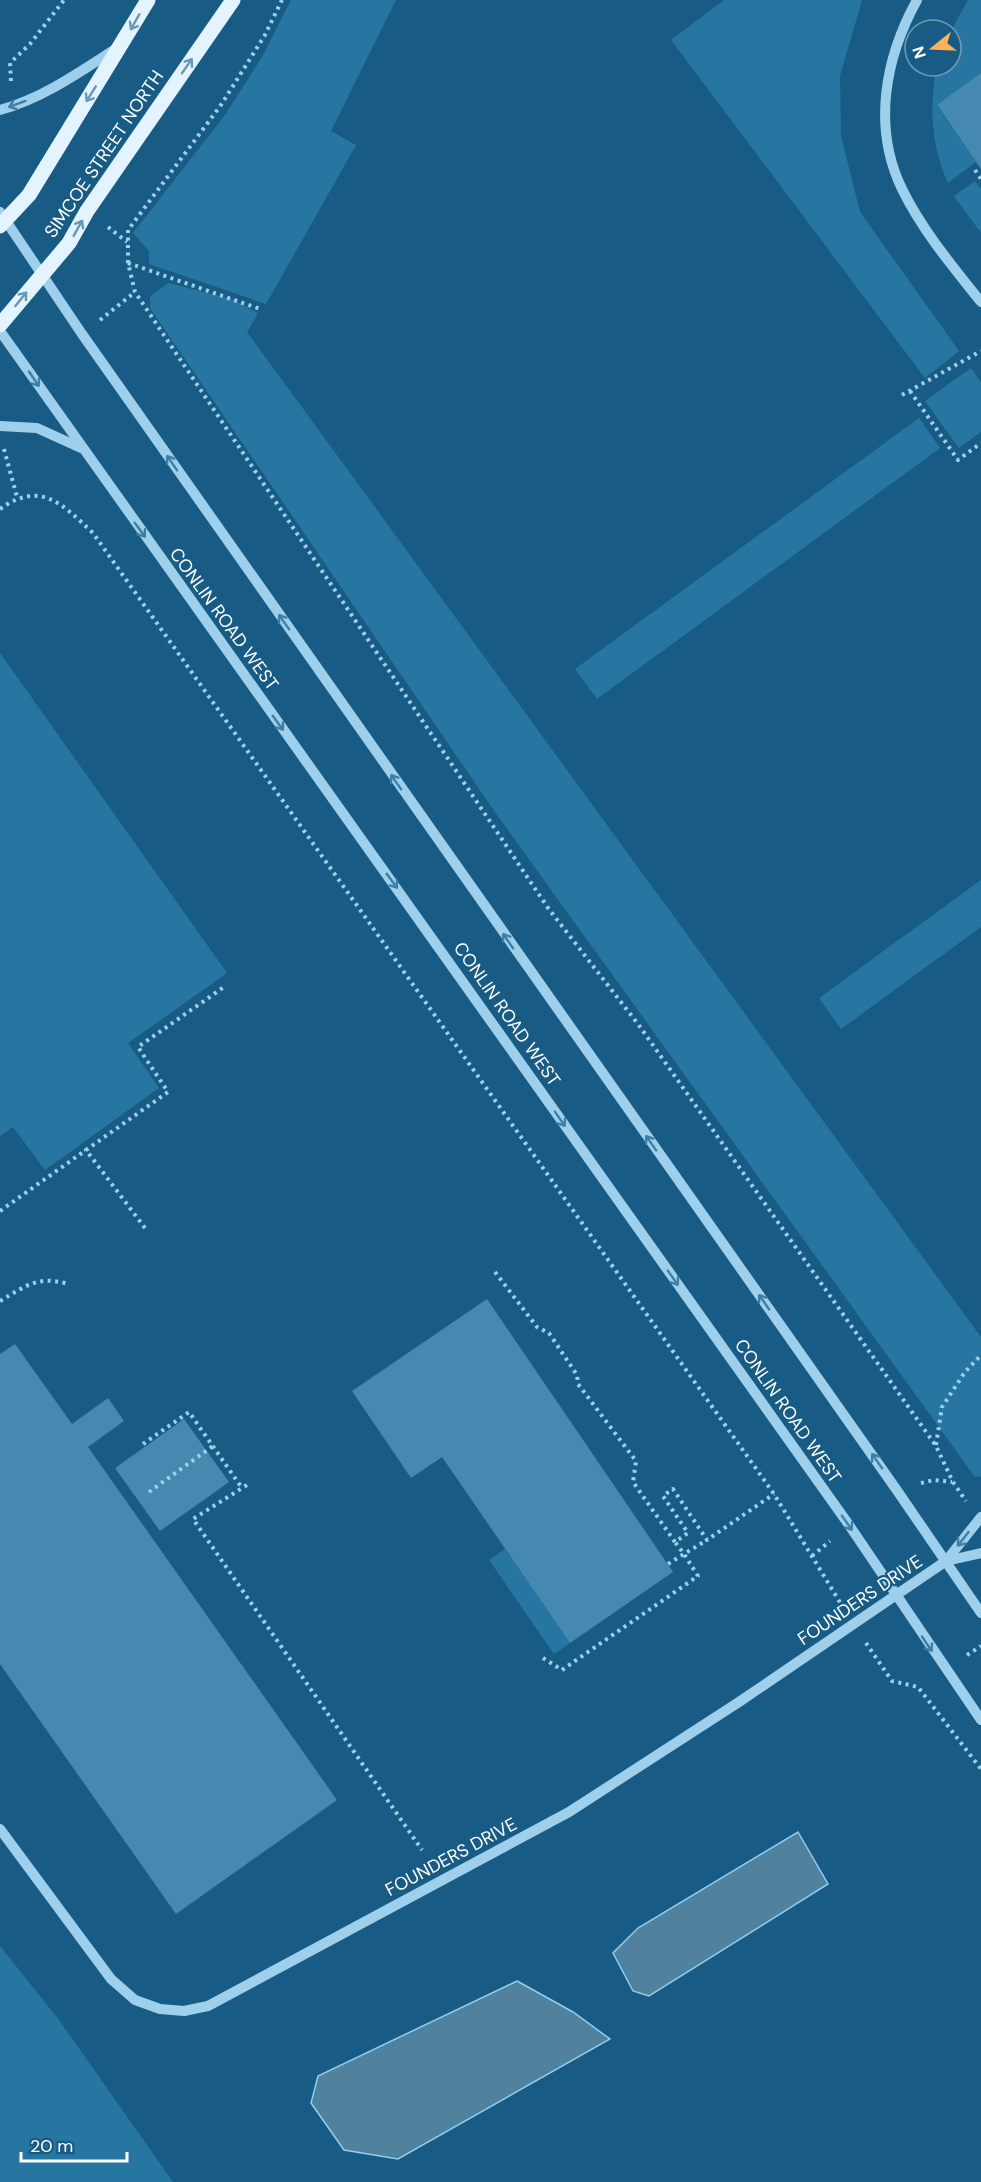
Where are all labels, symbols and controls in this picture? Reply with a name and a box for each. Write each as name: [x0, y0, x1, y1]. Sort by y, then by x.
one-way arrow: [129, 13, 141, 30]
north arrow: [903, 18, 963, 78]
text: N: [907, 44, 931, 61]
one-way arrow: [181, 59, 193, 75]
street label: SIMCOE STREET NORTH: [39, 66, 169, 242]
one-way arrow: [85, 85, 97, 102]
one-way arrow: [9, 100, 27, 111]
one-way arrow: [72, 220, 84, 237]
one-way arrow: [14, 292, 27, 308]
one-way arrow: [28, 370, 40, 386]
one-way arrow: [166, 455, 178, 471]
one-way arrow: [134, 521, 146, 538]
street label: CONLIN ROAD WEST: [164, 543, 284, 695]
one-way arrow: [278, 615, 290, 631]
one-way arrow: [272, 714, 284, 730]
one-way arrow: [390, 774, 402, 790]
one-way arrow: [385, 873, 398, 889]
one-way arrow: [502, 934, 514, 950]
street label: CONLIN ROAD WEST: [448, 937, 566, 1091]
one-way arrow: [554, 1110, 567, 1126]
one-way arrow: [645, 1136, 657, 1152]
one-way arrow: [667, 1269, 679, 1285]
one-way arrow: [758, 1295, 770, 1311]
street label: CONLIN ROAD WEST: [729, 1334, 847, 1488]
one-way arrow: [871, 1454, 883, 1470]
one-way arrow: [841, 1514, 853, 1530]
one-way arrow: [957, 1530, 969, 1546]
street label: FOUNDERS DRIVE: [793, 1549, 927, 1651]
one-way arrow: [922, 1635, 934, 1652]
street label: FOUNDERS DRIVE: [381, 1812, 521, 1902]
scale bar: [21, 2125, 128, 2163]
text: 20 m: [30, 2134, 73, 2158]

